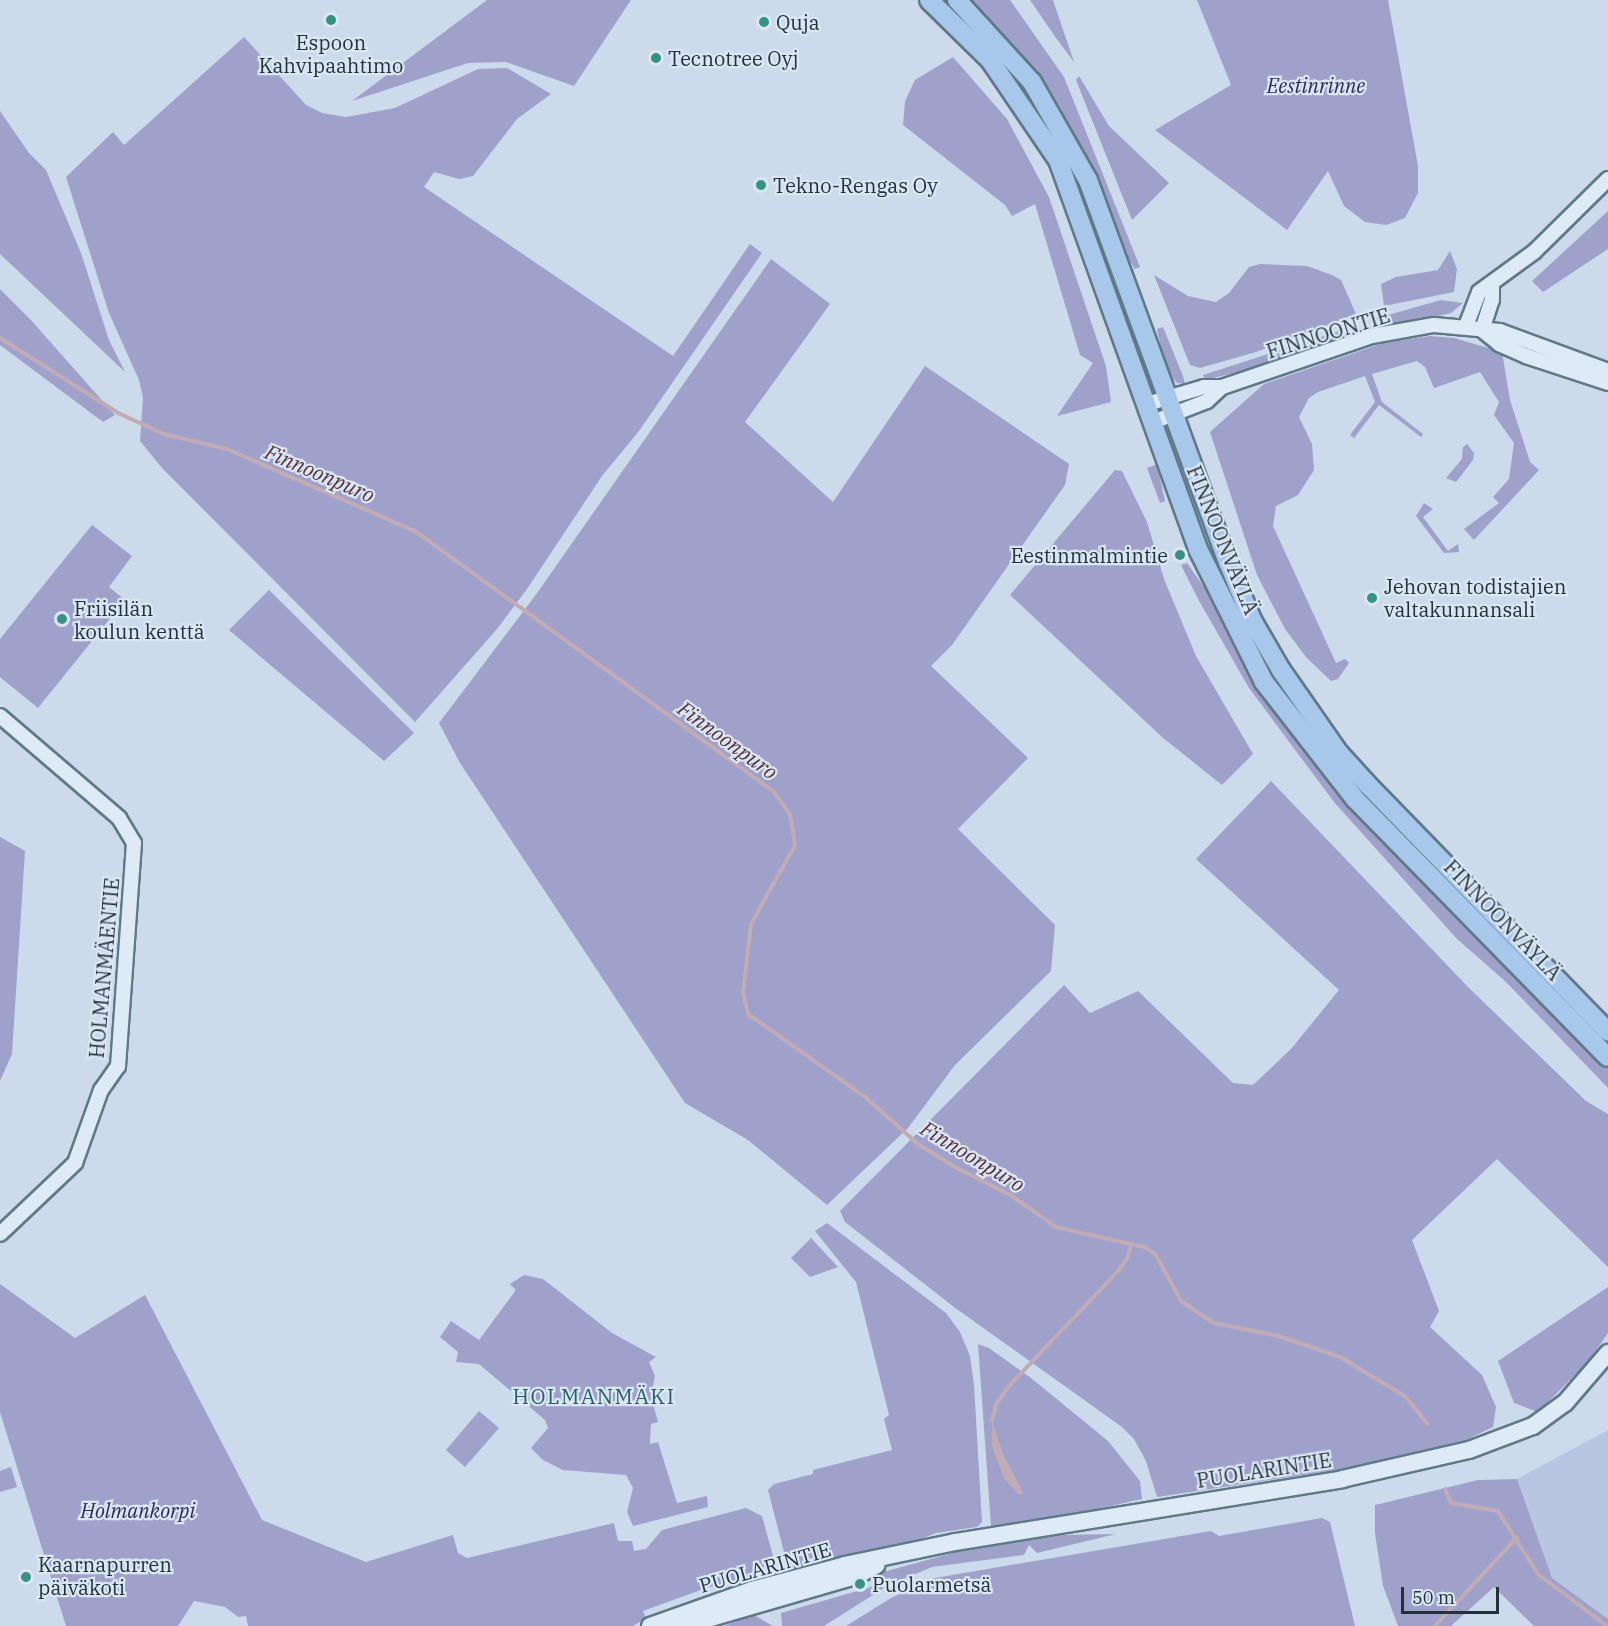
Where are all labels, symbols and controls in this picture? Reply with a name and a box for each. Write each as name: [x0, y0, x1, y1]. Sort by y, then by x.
place label: Quja: [776, 10, 820, 34]
marker: Espoon Kahvipaahtimo: [324, 13, 338, 27]
marker: Quja: [757, 15, 771, 29]
place label: Espoon Kahvipaahtimo: [259, 30, 403, 77]
place label: Tecnotree Oyj: [668, 46, 798, 70]
marker: Tecnotree Oyj: [649, 51, 663, 65]
park label: Eestinrinne: [1267, 73, 1365, 97]
place label: Tekno-Rengas Oy: [773, 173, 938, 197]
marker: Tekno-Rengas Oy: [754, 178, 768, 192]
street label: FINNOONTIE: [1263, 303, 1393, 363]
water label: Finnoonpuro: [261, 439, 379, 507]
street label: FINNOONVÄYLÄ: [1182, 462, 1264, 618]
place label: Eestinmalmintie: [1011, 543, 1168, 567]
marker: Eestinmalmintie: [1173, 548, 1187, 562]
place label: Jehovan todistajien valtakunnansali: [1384, 574, 1566, 621]
marker: Jehovan todistajien valtakunnansali: [1365, 591, 1379, 605]
place label: Friisilän koulun kenttä: [74, 596, 205, 643]
marker: Friisilän koulun kenttä: [55, 612, 69, 626]
water label: Finnoonpuro: [673, 695, 783, 785]
street label: FINNOONVÄYLÄ: [1439, 855, 1567, 985]
street label: HOLMANMÄENTIE: [84, 877, 124, 1059]
water label: Finnoonpuro: [916, 1115, 1030, 1197]
district label: HOLMANMÄKI: [513, 1383, 675, 1409]
street label: PUOLARINTIE: [1195, 1448, 1333, 1492]
park label: Holmankorpi: [80, 1498, 196, 1522]
street label: PUOLARINTIE: [696, 1537, 834, 1597]
place label: Kaarnapurren päiväkoti: [38, 1553, 172, 1600]
marker: Kaarnapurren päiväkoti: [19, 1570, 33, 1584]
place label: Puolarmetsä: [872, 1572, 991, 1596]
scale bar: [1404, 1575, 1502, 1613]
marker: Puolarmetsä: [853, 1577, 867, 1591]
text: 50 m: [1412, 1586, 1455, 1609]

